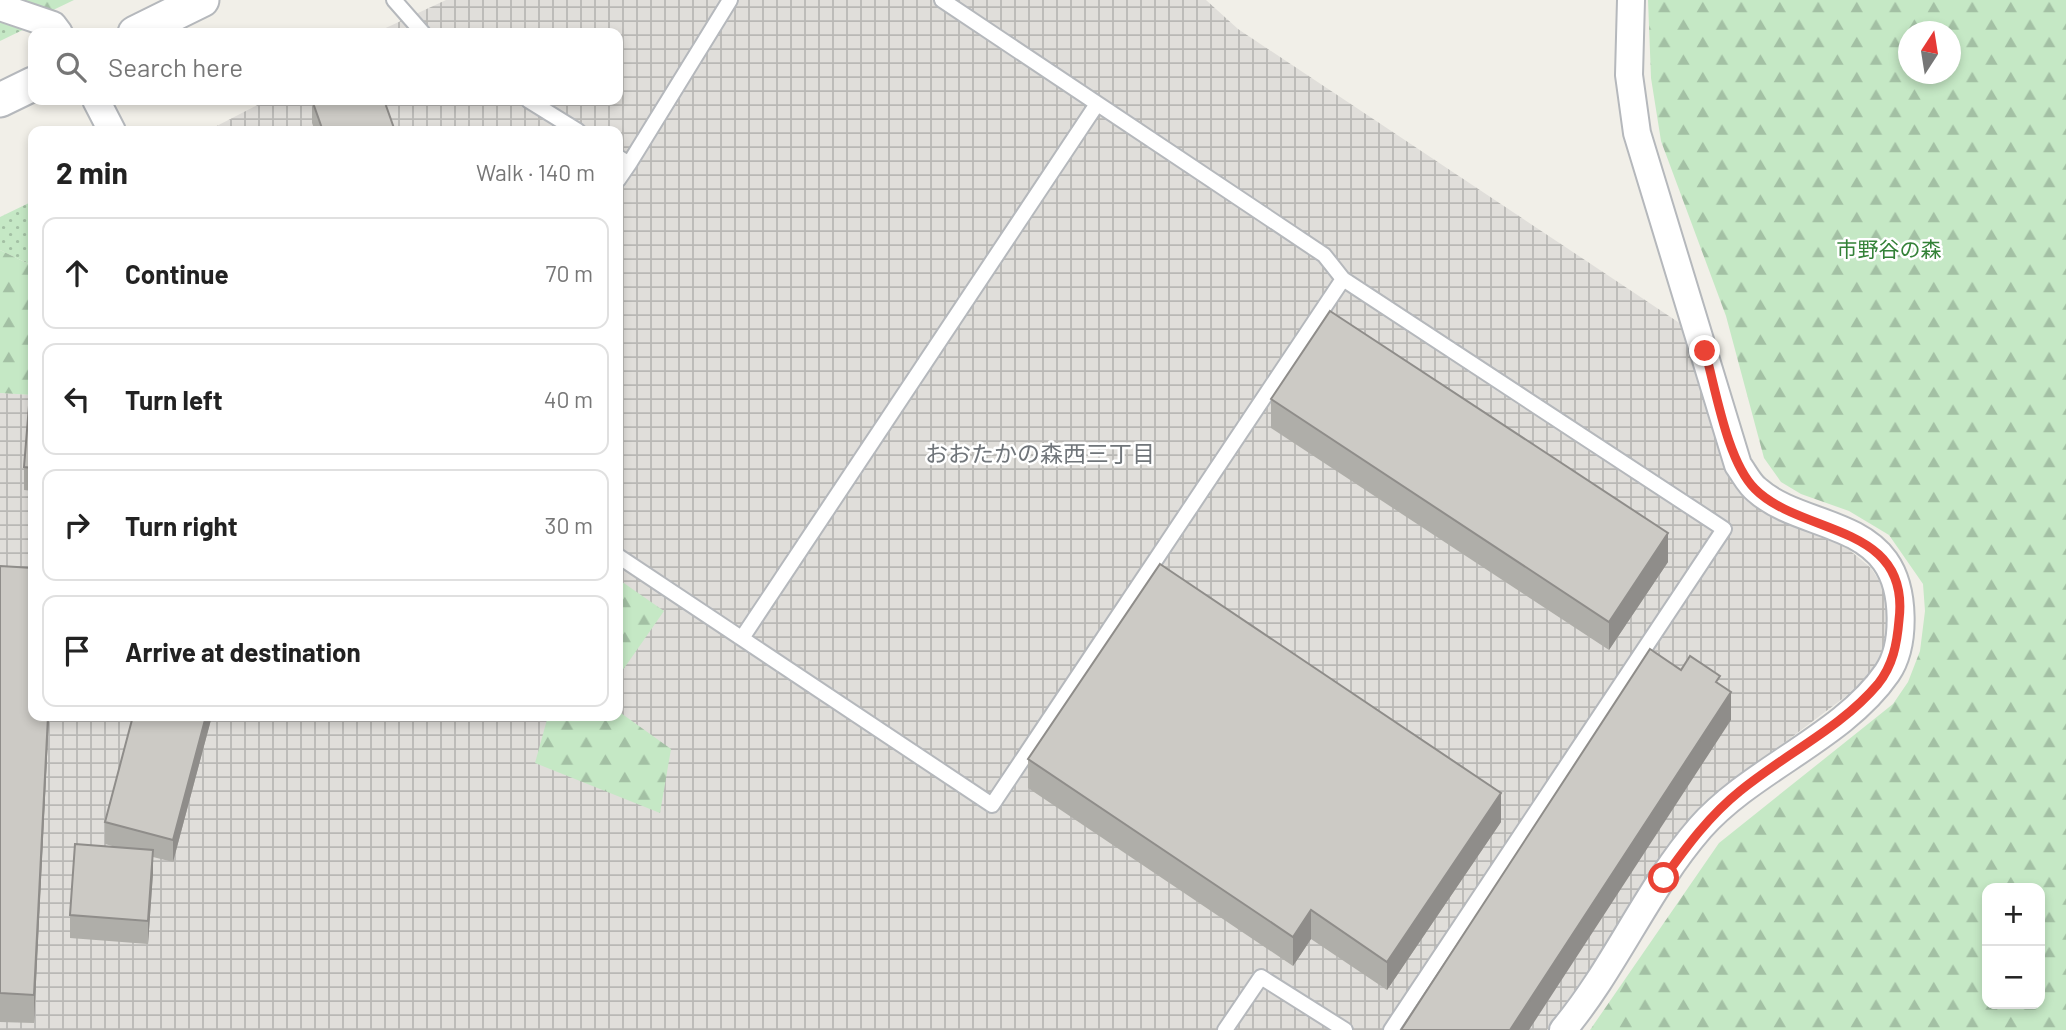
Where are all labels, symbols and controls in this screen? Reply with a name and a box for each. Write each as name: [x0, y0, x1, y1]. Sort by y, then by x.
north arrow: [1898, 21, 1961, 84]
search box: [28, 28, 623, 105]
icon: search: [52, 48, 90, 86]
text: Search here: [108, 51, 243, 82]
text: 2 min: [56, 154, 128, 190]
text: Walk · 140 m: [476, 158, 595, 186]
park label: 市野谷の森: [1837, 236, 1942, 261]
icon: ahead: [58, 254, 96, 292]
text: Continue: [125, 258, 229, 289]
text: 70 m: [546, 259, 593, 287]
route end: [1689, 335, 1720, 366]
icon: left: [58, 380, 96, 418]
text: Turn left: [125, 384, 223, 415]
text: 40 m: [544, 385, 593, 413]
district label: おおたかの森西三丁目: [925, 439, 1155, 467]
icon: right: [58, 506, 96, 544]
text: Turn right: [125, 510, 238, 541]
text: 30 m: [545, 511, 593, 539]
icon: arrive: [58, 632, 96, 670]
text: Arrive at destination: [125, 636, 361, 667]
route start: [1648, 862, 1679, 893]
map controls: [1982, 883, 2045, 1009]
button: +: [1982, 883, 2045, 946]
button: −: [1982, 946, 2045, 1009]

